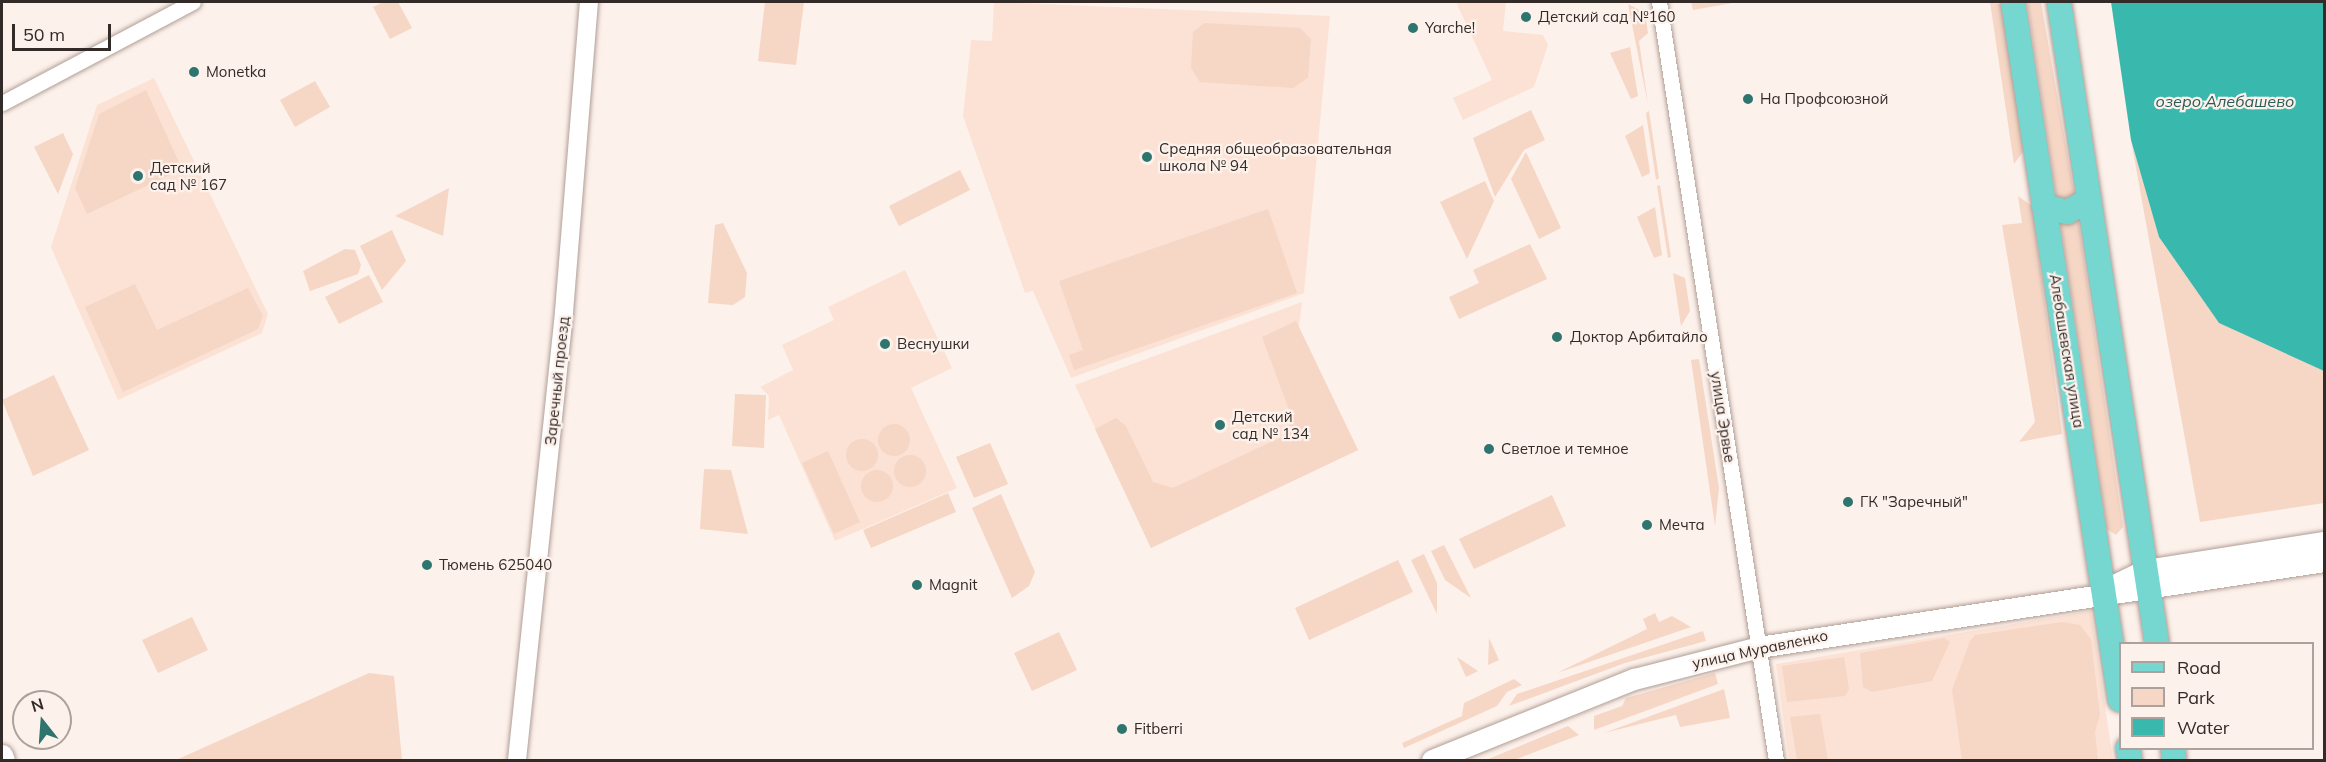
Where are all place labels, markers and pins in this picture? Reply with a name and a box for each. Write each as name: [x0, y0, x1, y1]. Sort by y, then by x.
place label: Детский сад №160: [1538, 8, 1676, 26]
marker: Детский сад №160: [1519, 10, 1533, 24]
place label: Yarche!: [1425, 19, 1475, 37]
marker: Yarche!: [1406, 21, 1420, 35]
place label: Monetka: [206, 63, 266, 81]
marker: Monetka: [187, 65, 201, 79]
place label: На Профсоюзной: [1760, 90, 1888, 108]
marker: На Профсоюзной: [1741, 92, 1755, 106]
place label: Средняя общеобразовательная школа № 94: [1159, 139, 1392, 174]
marker: Средняя общеобразовательная школа № 94: [1140, 150, 1154, 164]
place label: Детский сад № 167: [150, 158, 227, 193]
marker: Детский сад № 167: [131, 169, 145, 183]
marker: Доктор Арбитайло: [1548, 328, 1566, 346]
place label: Доктор Арбитайло: [1570, 328, 1708, 346]
place label: Веснушки: [897, 335, 969, 353]
marker: Веснушки: [878, 337, 892, 351]
place label: Детский сад № 134: [1232, 407, 1309, 442]
marker: Детский сад № 134: [1213, 418, 1227, 432]
place label: Светлое и темное: [1501, 440, 1629, 458]
marker: Светлое и темное: [1482, 442, 1496, 456]
place label: ГК "Заречный": [1860, 493, 1968, 511]
marker: ГК "Заречный": [1841, 495, 1855, 509]
place label: Мечта: [1659, 516, 1705, 534]
marker: Мечта: [1640, 518, 1654, 532]
place label: Тюмень 625040: [439, 556, 552, 574]
marker: Тюмень 625040: [420, 558, 434, 572]
place label: Magnit: [929, 576, 978, 594]
marker: Magnit: [910, 578, 924, 592]
place label: Fitberri: [1134, 720, 1183, 738]
marker: Fitberri: [1115, 722, 1129, 736]

